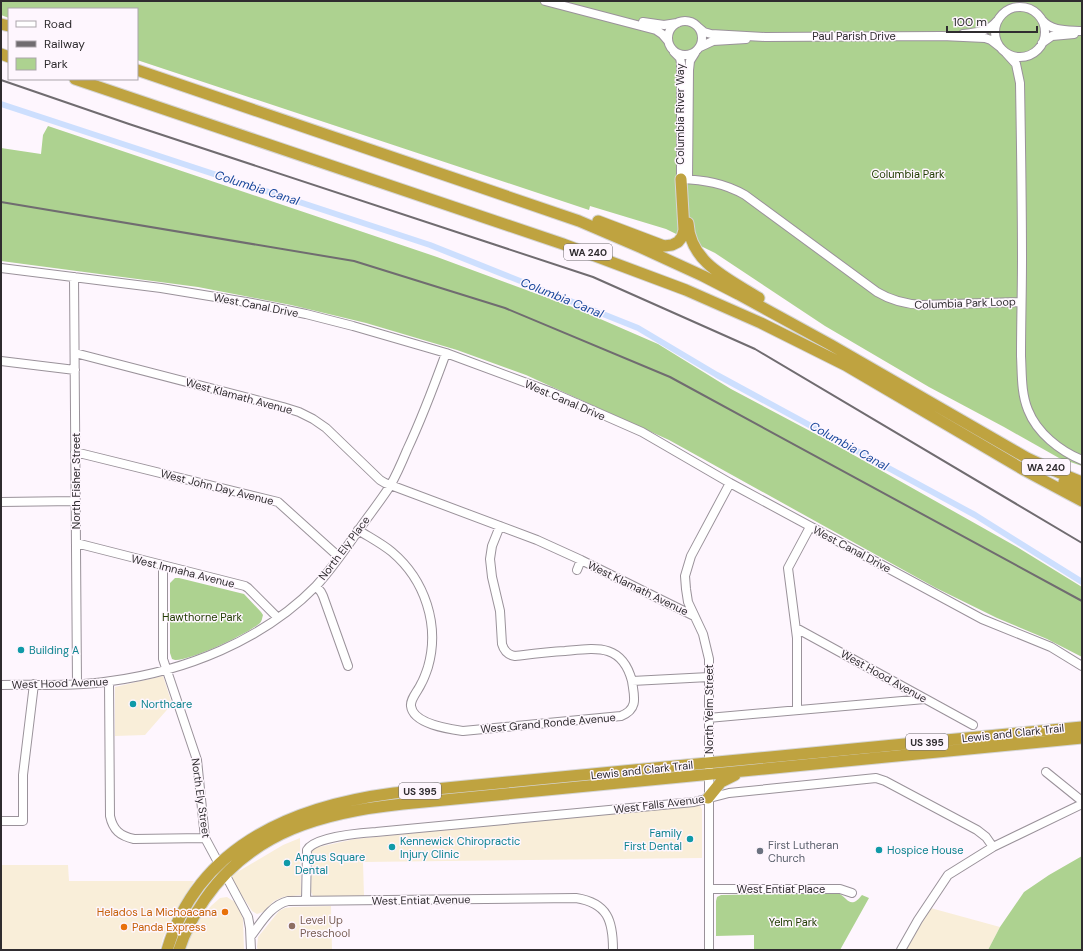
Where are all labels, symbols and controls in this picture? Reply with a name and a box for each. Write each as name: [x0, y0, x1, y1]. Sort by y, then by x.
legend: [8, 8, 138, 80]
scale bar: [947, 8, 1037, 34]
text: 100 m: [953, 14, 987, 30]
text: Road: [44, 16, 72, 32]
street label: Paul Parish Drive: [812, 29, 896, 43]
text: Railway: [44, 36, 85, 52]
text: Park: [44, 56, 68, 72]
street label: Columbia River Way: [673, 63, 687, 165]
water label: Columbia Canal: [213, 167, 301, 209]
park label: Columbia Park: [871, 167, 945, 181]
road number: WA 240: [564, 244, 612, 260]
water label: Columbia Canal: [518, 274, 606, 322]
street label: West Canal Drive: [212, 290, 300, 320]
street label: Columbia Park Loop: [914, 294, 1016, 312]
street label: West Klamath Avenue: [184, 375, 294, 417]
street label: West Canal Drive: [522, 377, 608, 423]
water label: Columbia Canal: [807, 418, 892, 474]
street label: North Fisher Street: [69, 433, 83, 529]
road number: WA 240: [1022, 459, 1070, 475]
street label: West John Day Avenue: [159, 466, 275, 508]
street label: North Ely Place: [315, 513, 373, 583]
street label: West Canal Drive: [811, 523, 893, 575]
street label: West Imnaha Avenue: [130, 551, 236, 591]
street label: West Klamath Avenue: [585, 558, 691, 618]
park label: Hawthorne Park: [162, 610, 243, 624]
place label: Building A: [29, 643, 79, 657]
marker: Building A: [16, 645, 26, 655]
street label: West Hood Avenue: [838, 646, 930, 706]
street label: North Yelm Street: [702, 664, 716, 754]
street label: West Hood Avenue: [11, 674, 109, 692]
place label: Northcare: [141, 697, 192, 711]
marker: Northcare: [128, 699, 138, 709]
street label: West Grand Ronde Avenue: [480, 710, 616, 736]
street label: Lewis and Clark Trail: [961, 721, 1065, 745]
road number: US 395: [906, 734, 948, 750]
street label: North Ely Street: [188, 757, 214, 839]
street label: Lewis and Clark Trail: [590, 758, 694, 782]
road number: US 395: [399, 783, 441, 799]
street label: West Falls Avenue: [613, 792, 705, 816]
place label: Family First Dental: [624, 826, 682, 853]
place label: Kennewick Chiropractic Injury Clinic: [400, 834, 520, 861]
marker: Family First Dental: [685, 834, 695, 844]
place label: First Lutheran Church: [768, 838, 838, 865]
marker: Kennewick Chiropractic Injury Clinic: [387, 842, 397, 852]
place label: Hospice House: [887, 843, 964, 857]
marker: Hospice House: [874, 845, 884, 855]
marker: First Lutheran Church: [755, 846, 765, 856]
place label: Angus Square Dental: [295, 850, 365, 877]
marker: Angus Square Dental: [282, 858, 292, 868]
street label: West Entiat Place: [737, 882, 825, 896]
street label: West Entiat Avenue: [371, 892, 471, 908]
place label: Helados La Michoacana: [97, 905, 217, 919]
marker: Helados La Michoacana: [220, 907, 230, 917]
place label: Level Up Preschool: [300, 913, 350, 940]
park label: Yelm Park: [769, 915, 818, 929]
place label: Panda Express: [132, 920, 206, 934]
marker: Level Up Preschool: [287, 921, 297, 931]
marker: Panda Express: [119, 922, 129, 932]

